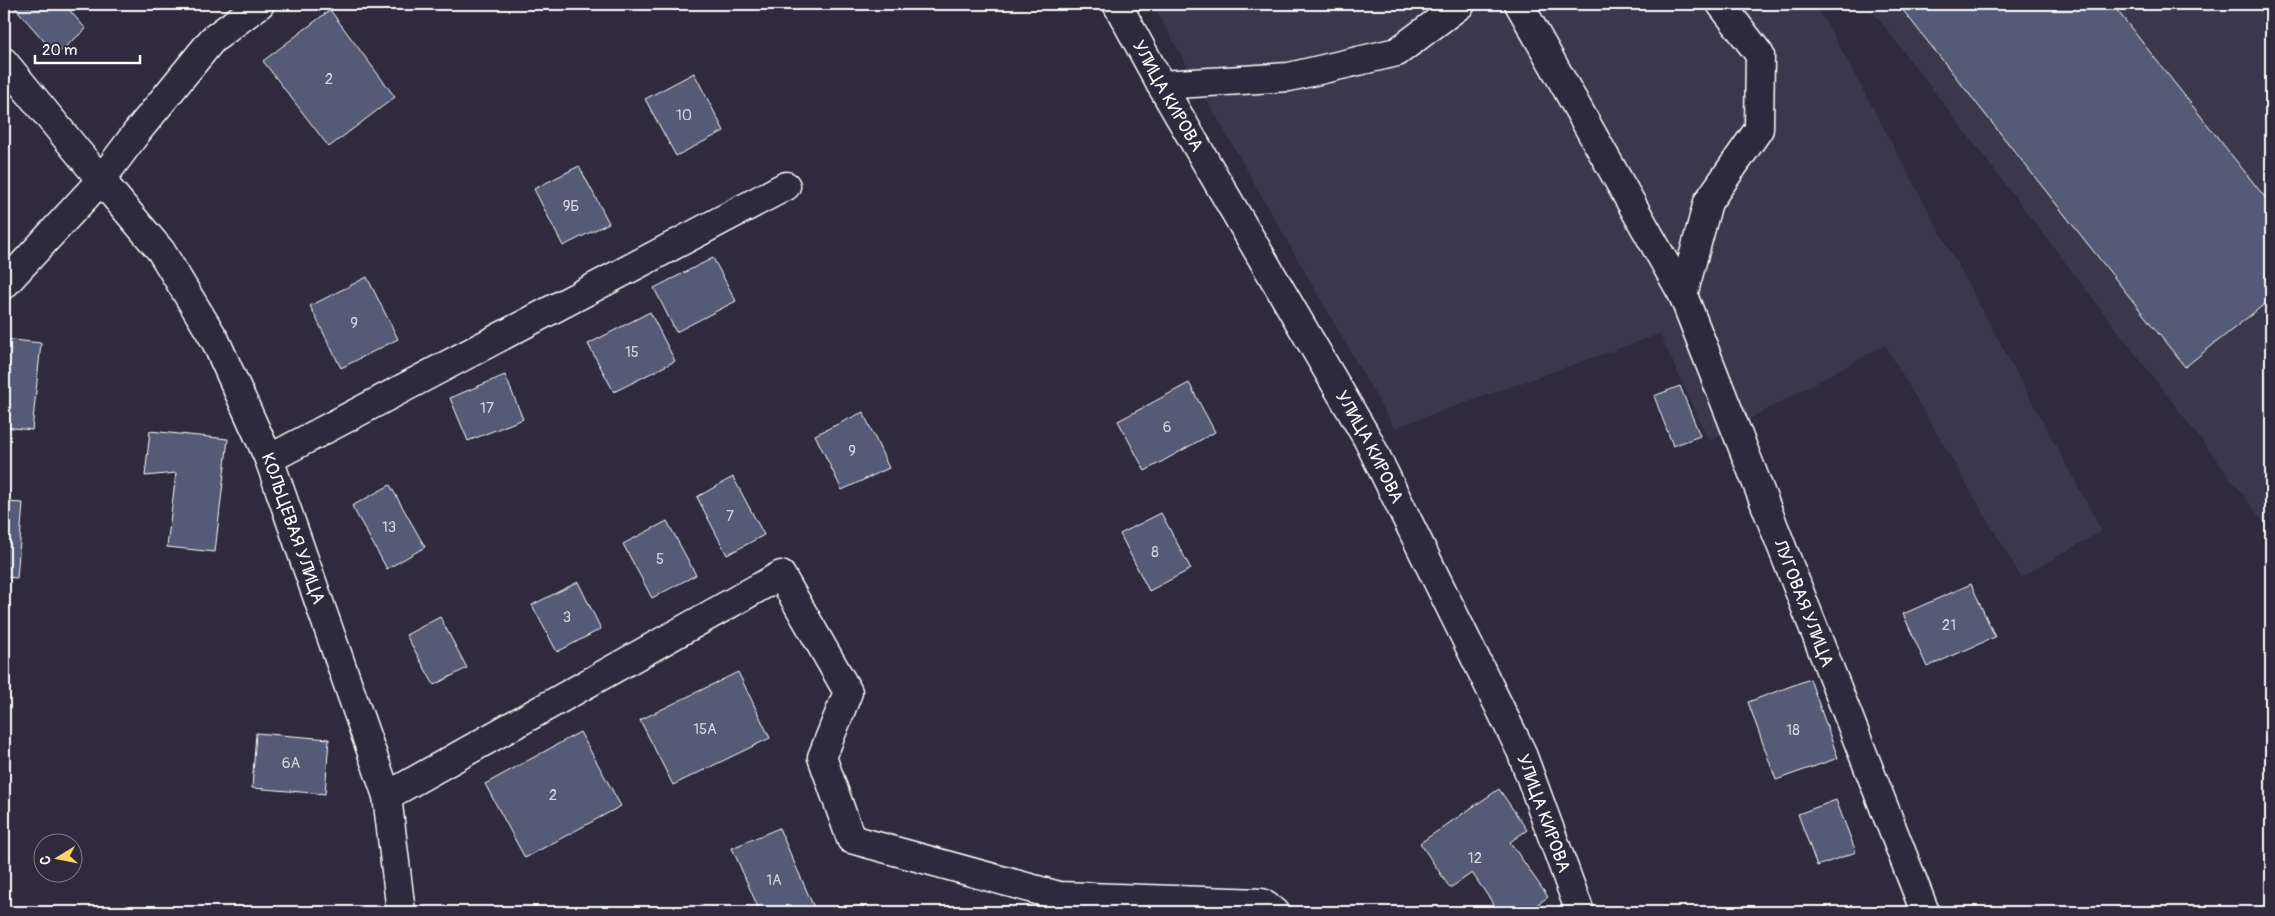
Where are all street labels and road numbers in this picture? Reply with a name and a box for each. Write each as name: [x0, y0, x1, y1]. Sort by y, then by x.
street label: УЛИЦА КИРОВА: [1127, 36, 1208, 156]
street label: УЛИЦА КИРОВА: [1330, 387, 1408, 508]
street label: КОЛЬЦЕВАЯ УЛИЦА: [256, 449, 330, 608]
street label: ЛУГОВАЯ УЛИЦА: [1768, 535, 1839, 671]
street label: УЛИЦА КИРОВА: [1511, 751, 1576, 876]

